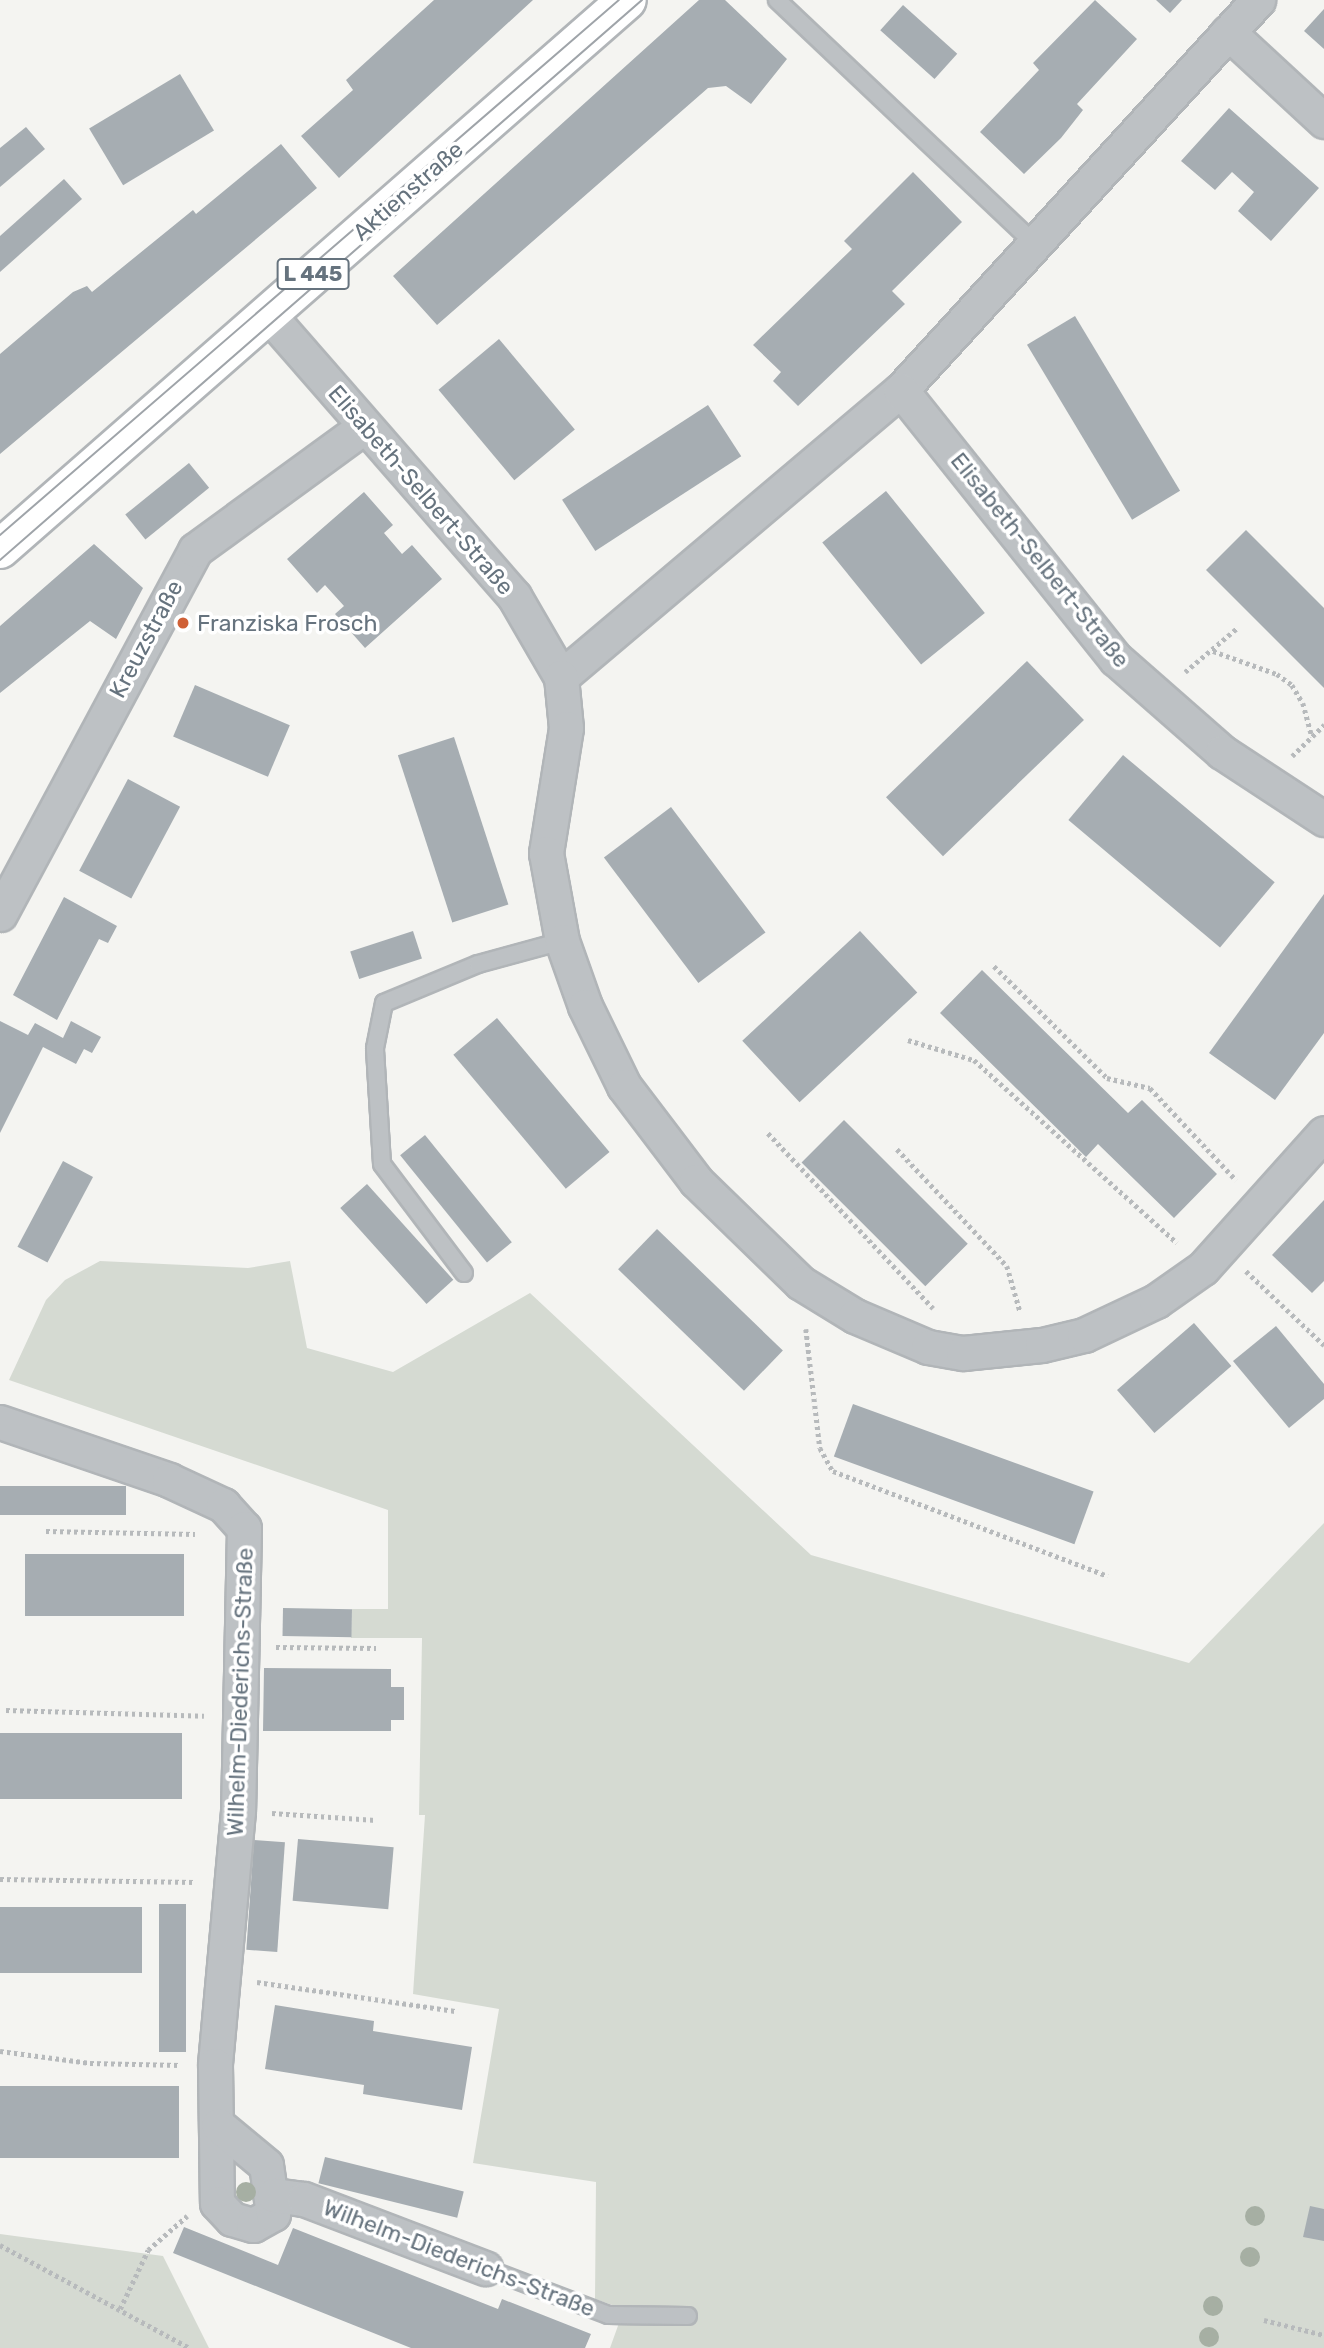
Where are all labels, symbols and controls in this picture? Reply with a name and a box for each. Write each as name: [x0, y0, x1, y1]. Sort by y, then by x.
street label: Aktienstraße: [347, 136, 469, 246]
road number: L 445: [276, 256, 350, 292]
street label: Elisabeth-Selbert-Straße: [323, 380, 519, 600]
street label: Elisabeth-Selbert-Straße: [945, 447, 1135, 673]
street label: Kreuzstraße: [103, 576, 189, 702]
place label: Franziska Frosch: [197, 609, 378, 637]
marker: Franziska Frosch: [175, 615, 191, 631]
street label: Wilhelm-Diederichs-Straße: [221, 1547, 259, 1837]
street label: Wilhelm-Diederichs-Straße: [319, 2193, 599, 2323]

